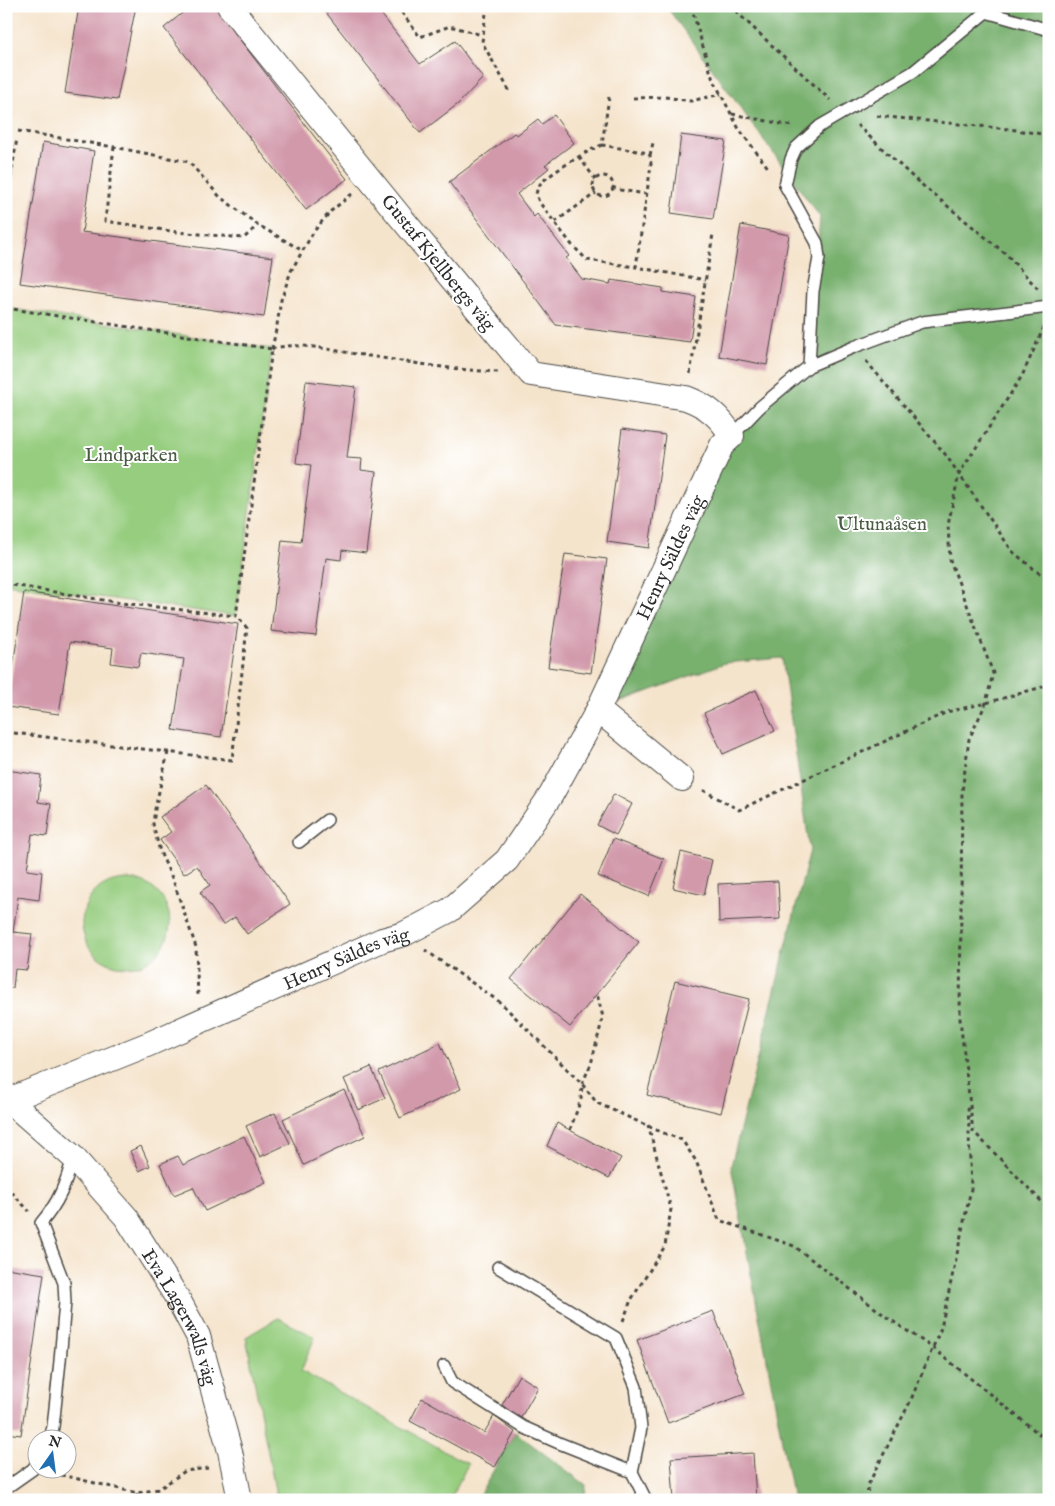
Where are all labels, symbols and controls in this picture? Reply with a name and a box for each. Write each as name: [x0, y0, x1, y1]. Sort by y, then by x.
street label: Gustaf Kjellbergs väg: [375, 190, 500, 337]
park label: Lindparken: [84, 444, 178, 468]
street label: Henry Säldes väg: [632, 491, 711, 624]
park label: Ultunaåsen: [837, 513, 927, 537]
street label: Henry Säldes väg: [280, 923, 413, 997]
street label: Eva Lagerwalls väg: [135, 1245, 221, 1389]
north arrow: [28, 1428, 78, 1478]
text: N: [46, 1432, 63, 1453]

